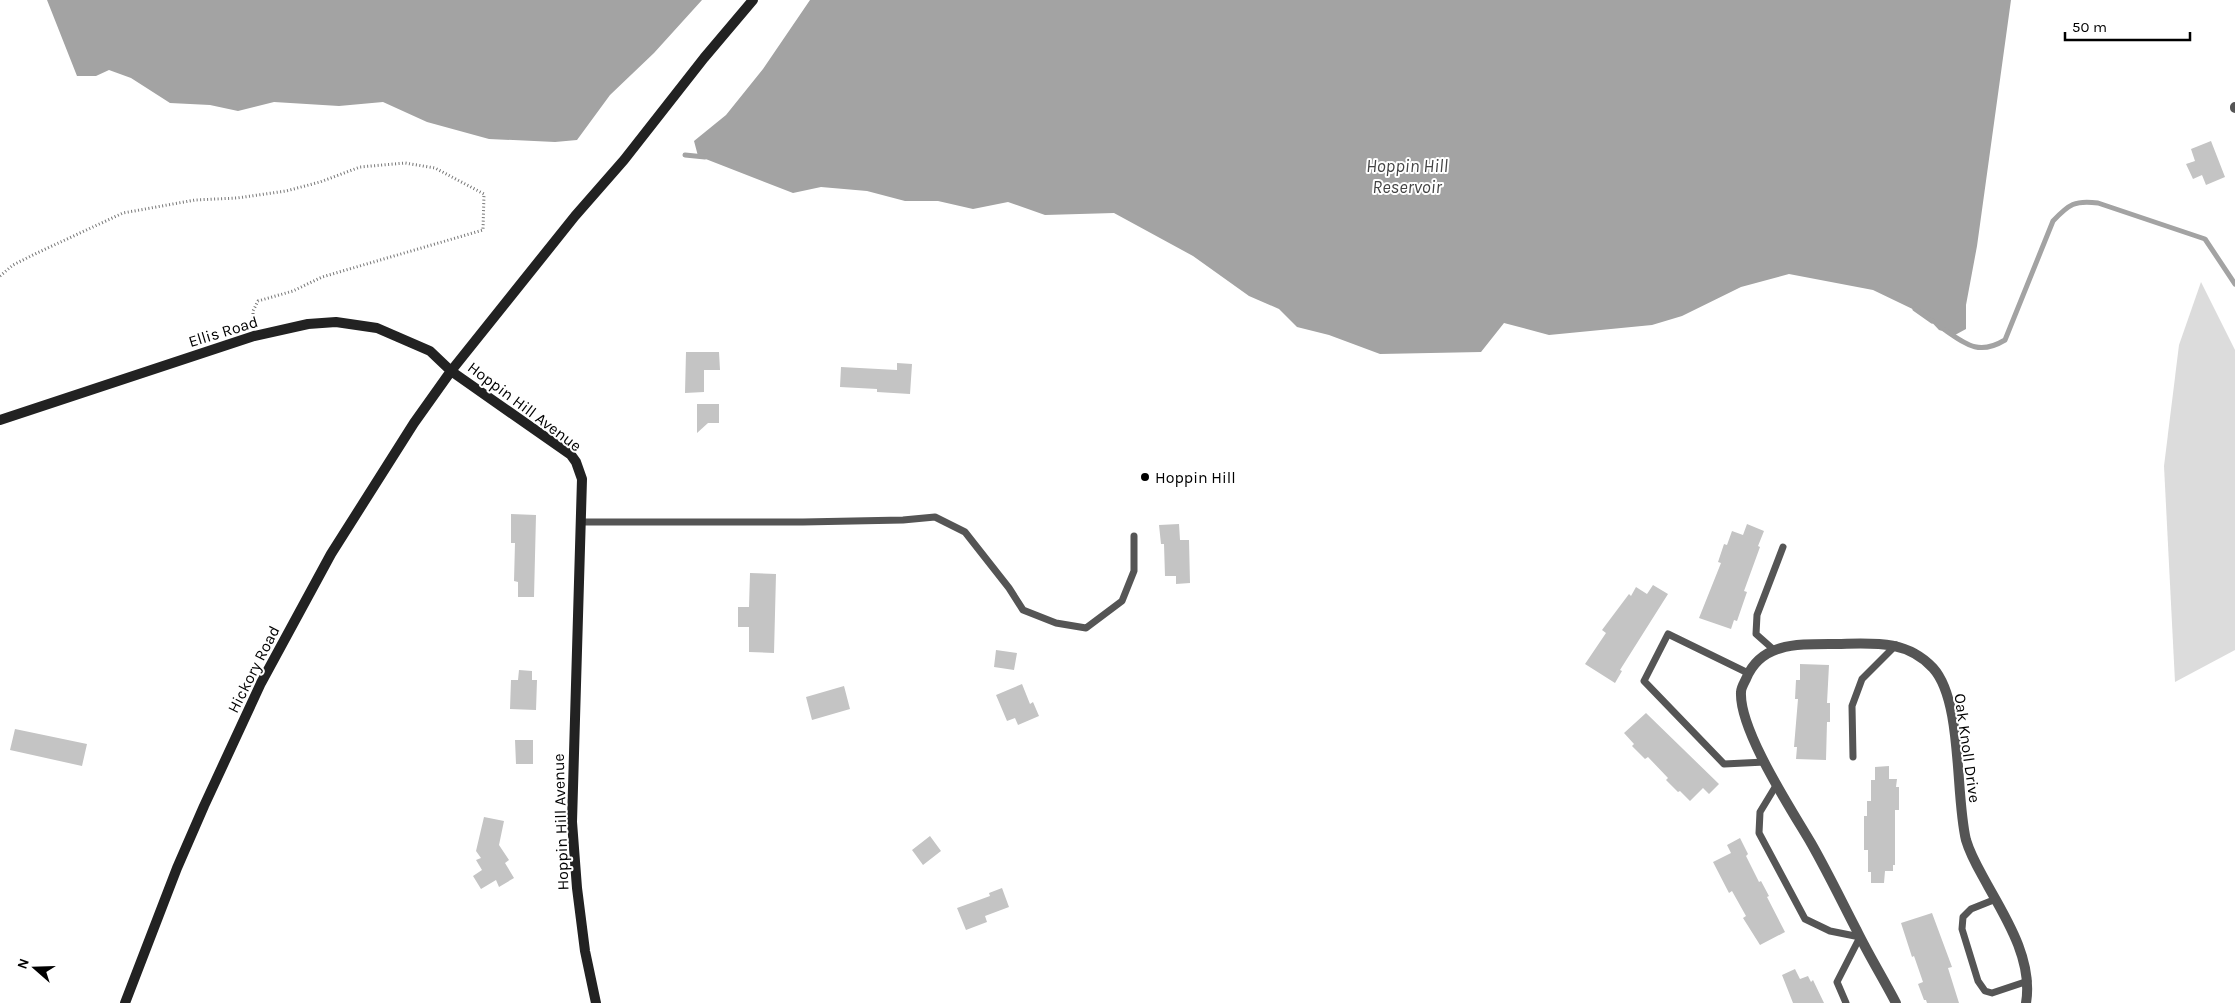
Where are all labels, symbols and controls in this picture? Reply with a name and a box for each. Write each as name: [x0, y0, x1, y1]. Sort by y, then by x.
scale bar: [2065, 10, 2190, 42]
text: 50 m: [2072, 18, 2107, 36]
water label: Hoppin Hill Reservoir: [1366, 155, 1449, 198]
street label: Ellis Road: [186, 312, 260, 351]
street label: Hoppin Hill Avenue: [464, 358, 585, 455]
place label: Hoppin Hill: [1155, 468, 1236, 487]
marker: Hoppin Hill: [1139, 471, 1151, 483]
street label: Hickory Road: [223, 622, 284, 716]
street label: Oak Knoll Drive: [1950, 692, 1985, 804]
street label: Hoppin Hill Avenue: [549, 753, 572, 891]
north arrow: [10, 943, 60, 993]
text: N: [14, 956, 33, 971]

